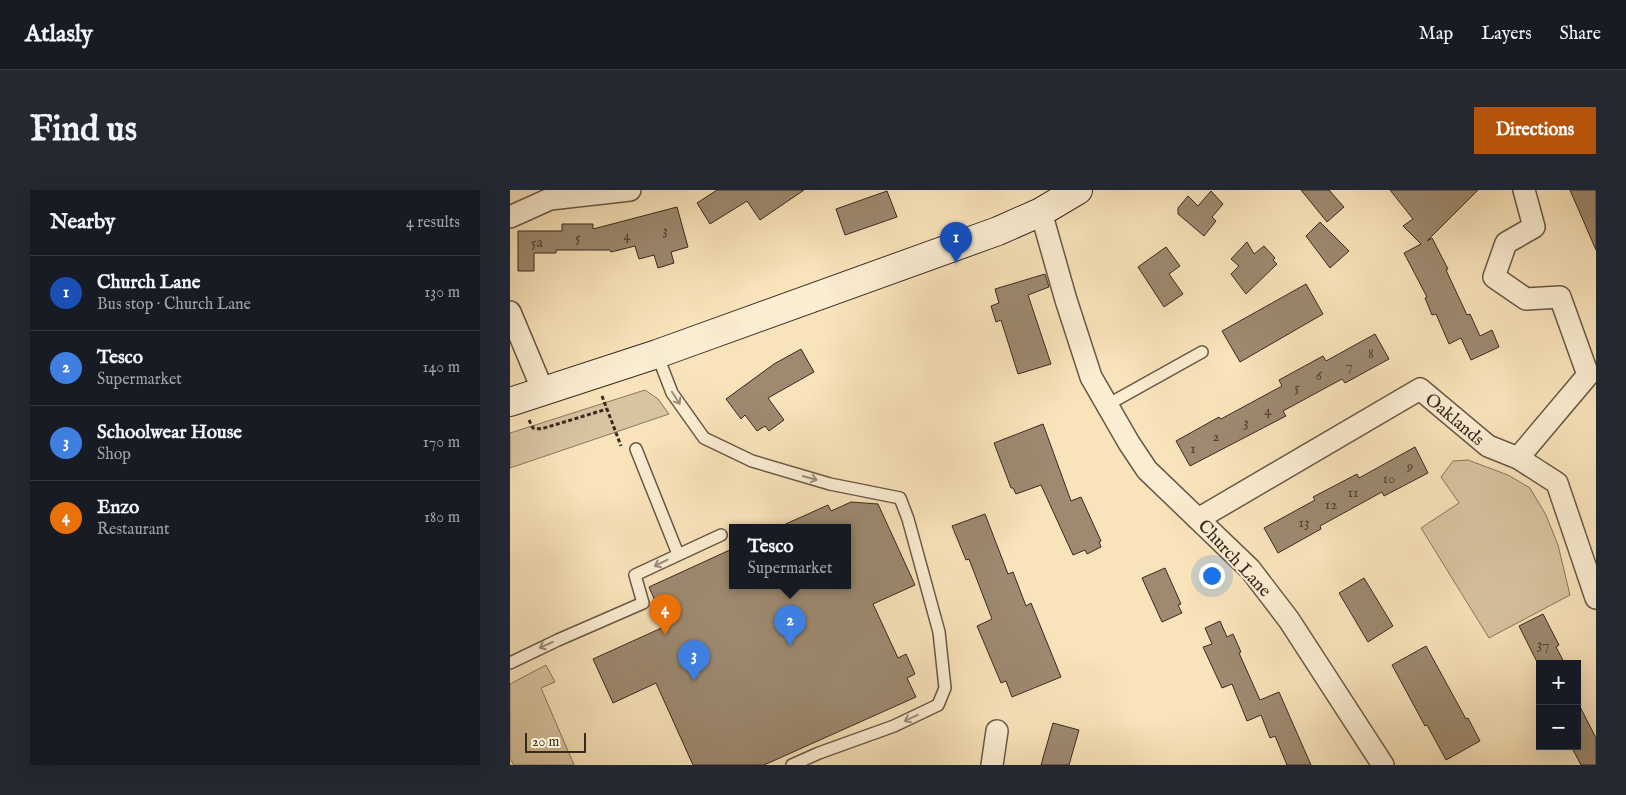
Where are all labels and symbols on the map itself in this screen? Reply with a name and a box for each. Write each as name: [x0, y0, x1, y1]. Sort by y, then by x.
house number: 3: [662, 221, 668, 240]
pin: 1: [940, 222, 972, 263]
house number: 4: [623, 226, 631, 245]
house number: 5: [575, 228, 581, 247]
house number: 5a: [531, 233, 543, 252]
house number: 8: [1368, 344, 1374, 363]
house number: 7: [1345, 356, 1353, 375]
house number: 6: [1316, 366, 1323, 385]
house number: 5: [1294, 378, 1300, 397]
street label: Oaklands: [1420, 389, 1488, 452]
one-way arrow: [671, 391, 682, 405]
house number: 4: [1264, 401, 1272, 420]
house number: 3: [1243, 413, 1249, 432]
house number: 2: [1212, 427, 1220, 446]
house number: 1: [1190, 439, 1196, 458]
house number: 9: [1406, 457, 1413, 476]
house number: 10: [1383, 469, 1395, 488]
one-way arrow: [802, 474, 818, 484]
house number: 11: [1347, 483, 1359, 502]
house number: 12: [1325, 495, 1337, 514]
house number: 13: [1298, 513, 1310, 532]
street label: Church Lane: [1192, 515, 1276, 603]
one-way arrow: [653, 558, 668, 568]
your location: [1199, 563, 1225, 589]
pin: 4: [649, 594, 681, 635]
pin: 2: [774, 605, 806, 646]
house number: 37: [1537, 635, 1549, 654]
pin: 3: [678, 640, 710, 681]
one-way arrow: [539, 641, 554, 650]
one-way arrow: [904, 714, 919, 723]
scale bar: [525, 730, 586, 753]

